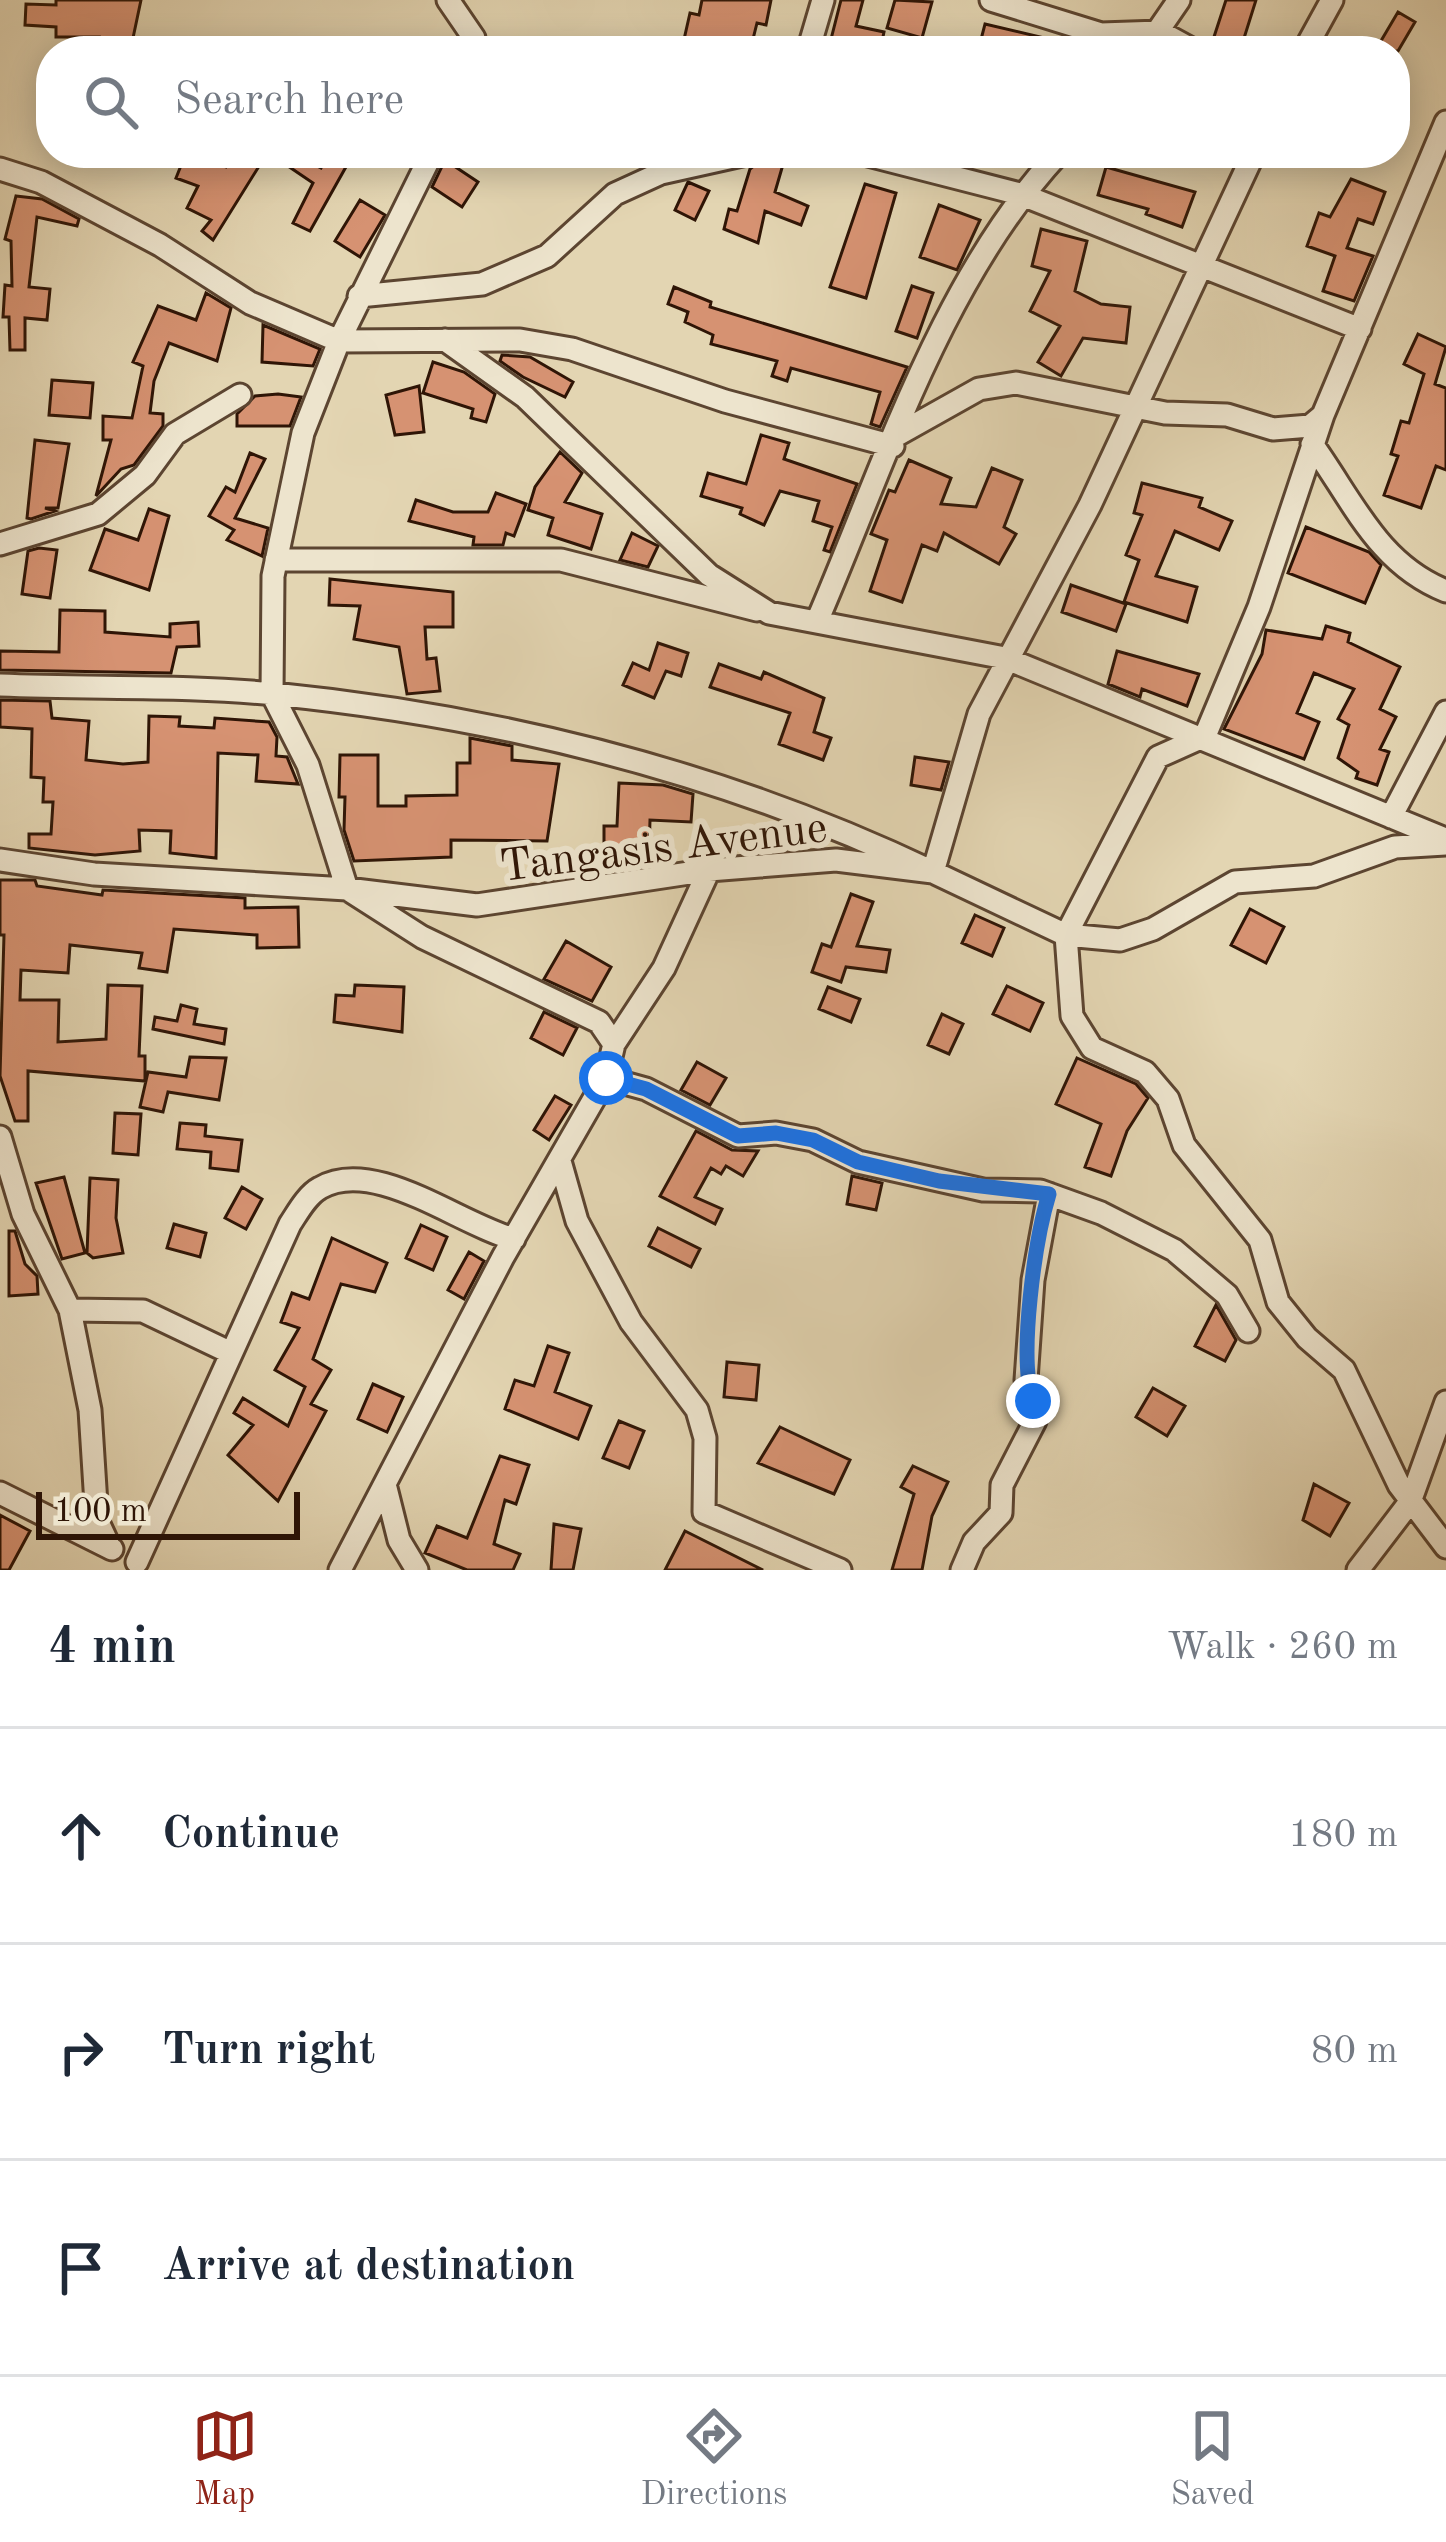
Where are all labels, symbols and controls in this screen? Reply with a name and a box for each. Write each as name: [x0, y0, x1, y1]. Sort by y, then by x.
search box: [36, 36, 1410, 168]
icon: search: [78, 69, 144, 135]
text: Search here: [174, 79, 404, 124]
street label: Tangasis Avenue: [497, 807, 830, 892]
route start: [579, 1051, 633, 1105]
route end: [1006, 1374, 1060, 1428]
scale bar: [36, 1486, 300, 1539]
text: 100 m: [54, 1496, 147, 1529]
text: 4 min: [48, 1623, 176, 1674]
text: Walk · 260 m: [1167, 1628, 1398, 1667]
icon: ahead: [48, 1803, 114, 1869]
text: Continue: [162, 1813, 340, 1858]
text: 180 m: [1288, 1816, 1398, 1855]
icon: right: [48, 2019, 114, 2085]
text: Turn right: [162, 2029, 375, 2074]
text: 80 m: [1311, 2032, 1398, 2071]
icon: arrive: [48, 2235, 114, 2301]
text: Arrive at destination: [162, 2245, 575, 2290]
tab: Map: [192, 2403, 258, 2516]
tab: Directions: [641, 2403, 787, 2516]
tab: Saved: [1170, 2403, 1254, 2516]

